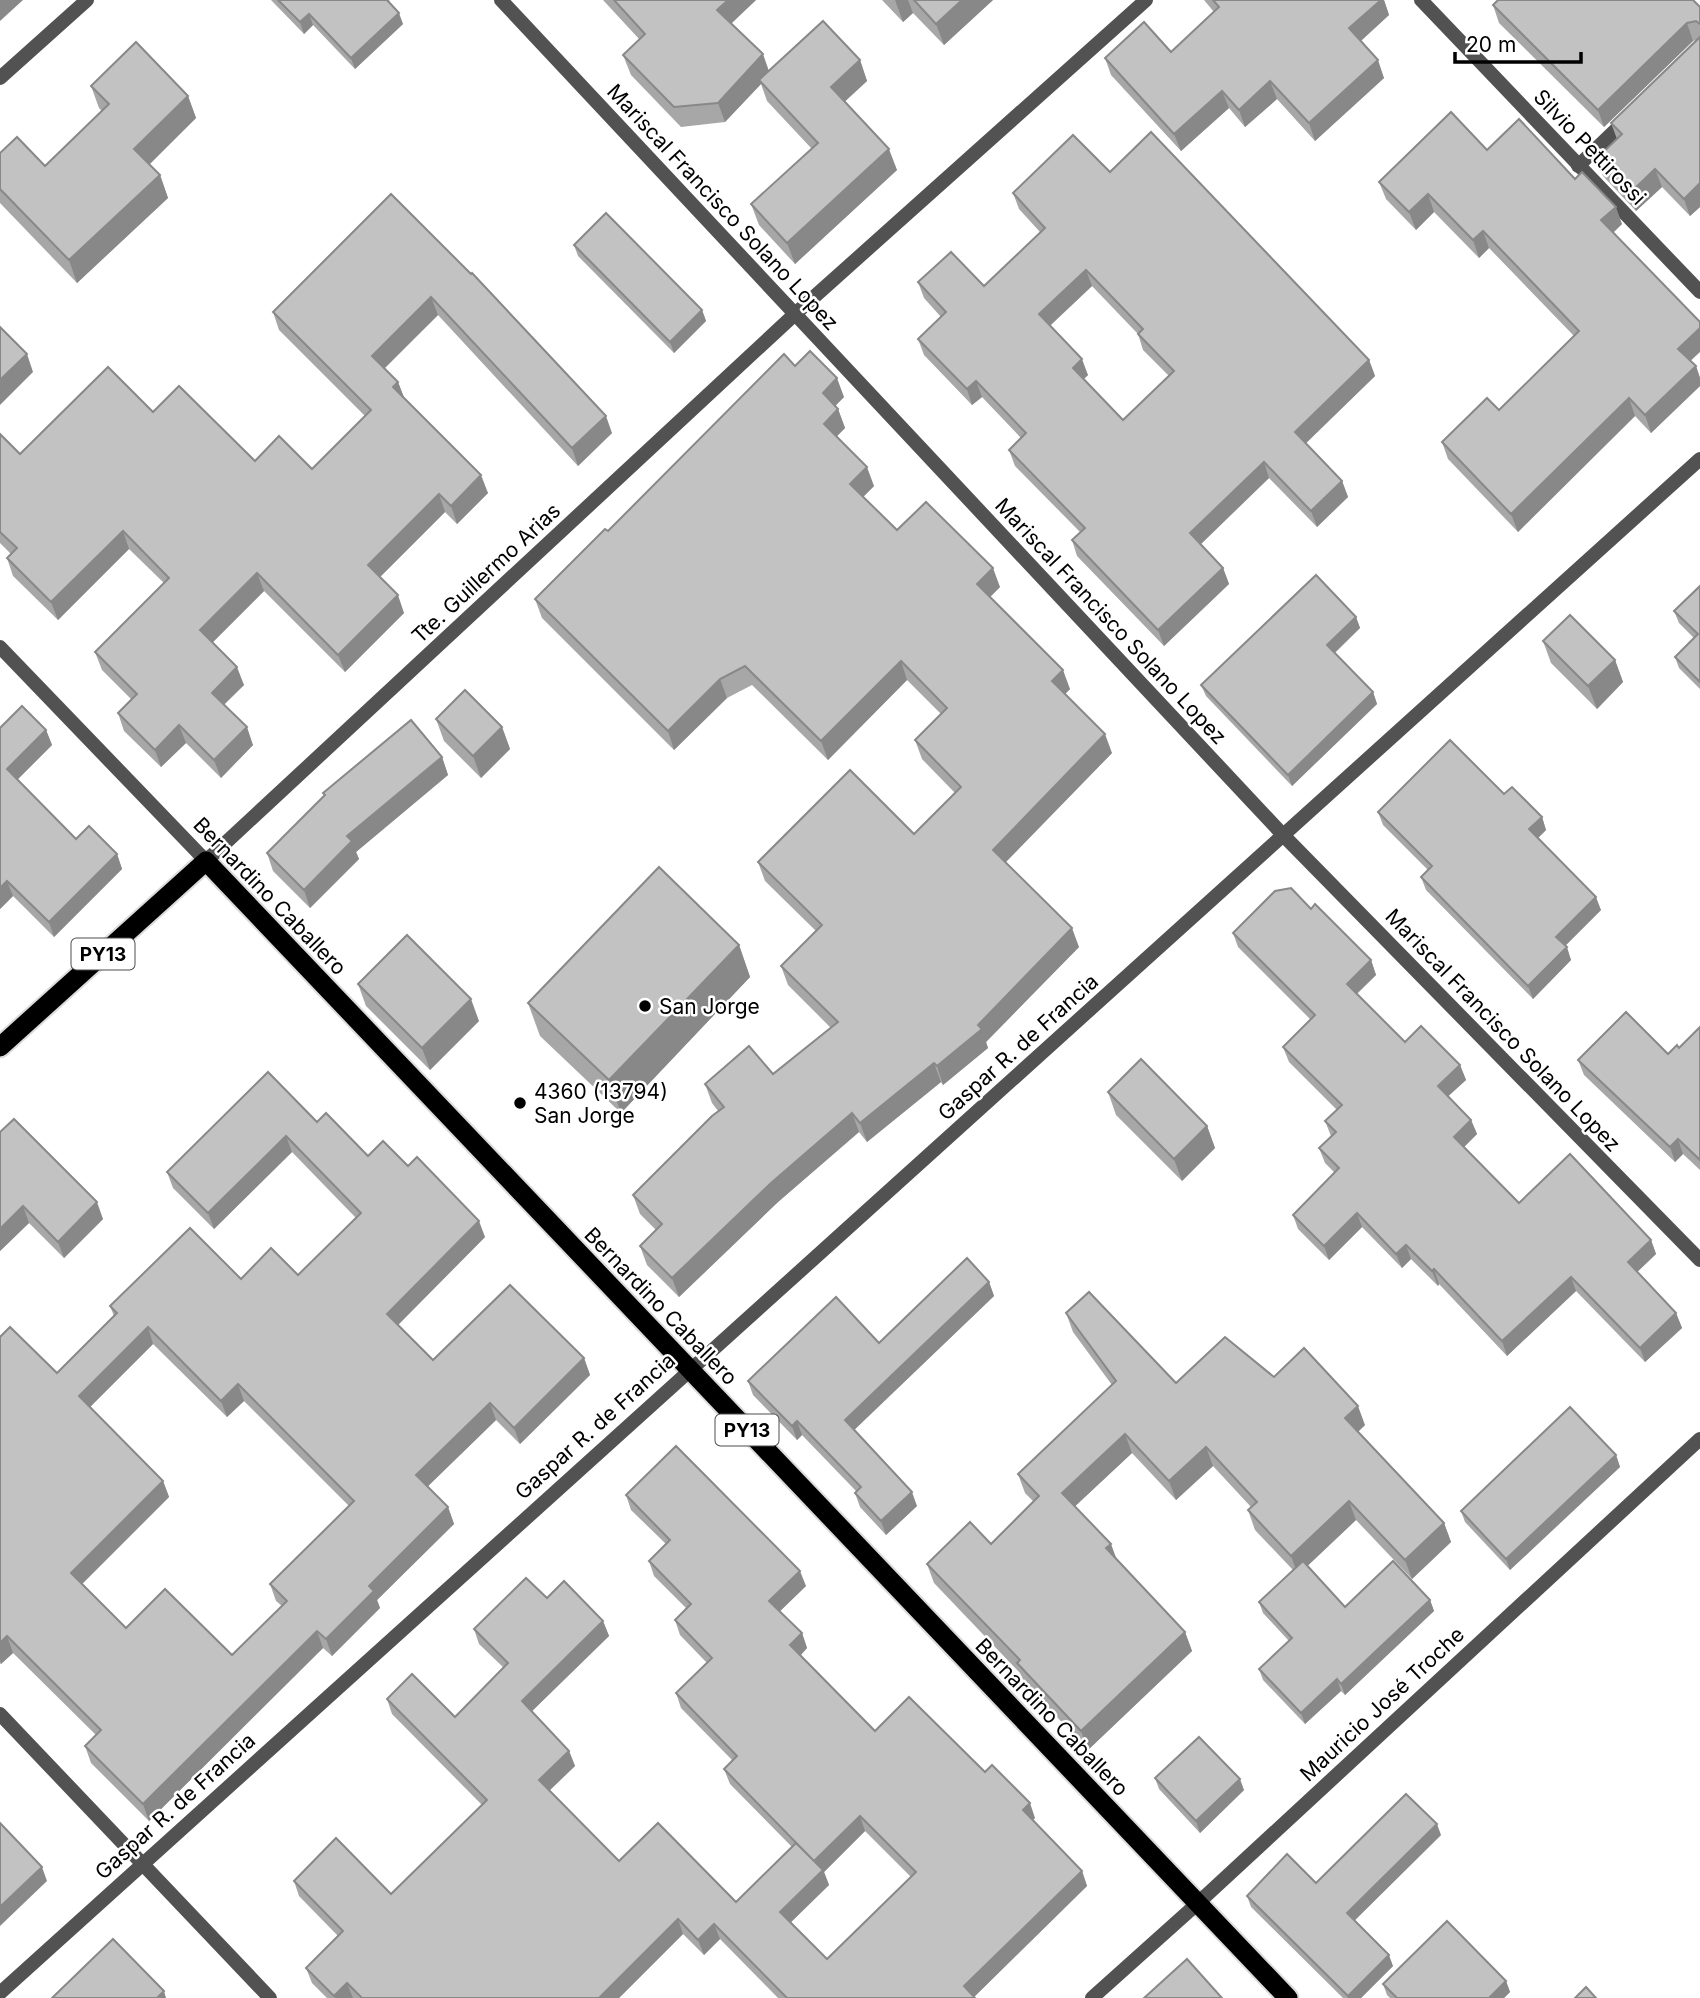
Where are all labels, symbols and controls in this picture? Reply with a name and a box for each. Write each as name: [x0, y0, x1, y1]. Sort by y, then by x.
scale bar: [1455, 21, 1581, 65]
text: 20 m: [1466, 32, 1516, 57]
street label: Mariscal Francisco Solano Lopez: [602, 79, 844, 335]
street label: Silvio Pettirossi: [1529, 84, 1651, 210]
street label: Mariscal Francisco Solano Lopez: [990, 493, 1232, 749]
street label: Tte. Guillermo Arias: [407, 498, 565, 648]
street label: Bernardino Caballero: [188, 812, 352, 980]
street label: Mariscal Francisco Solano Lopez: [1380, 904, 1626, 1156]
road number: PY13: [72, 938, 134, 970]
street label: Gaspar R. de Francia: [933, 969, 1103, 1125]
place label: San Jorge: [659, 994, 760, 1019]
marker: San Jorge: [637, 998, 653, 1014]
place label: 4360 (13794) San Jorge: [534, 1079, 668, 1128]
marker: 4360 (13794) San Jorge: [512, 1095, 528, 1111]
street label: Bernardino Caballero: [579, 1222, 743, 1390]
street label: Gaspar R. de Francia: [510, 1348, 680, 1504]
road number: PY13: [716, 1414, 778, 1446]
street label: Mauricio José Troche: [1295, 1622, 1469, 1786]
street label: Bernardino Caballero: [970, 1633, 1134, 1801]
street label: Gaspar R. de Francia: [90, 1728, 260, 1884]

